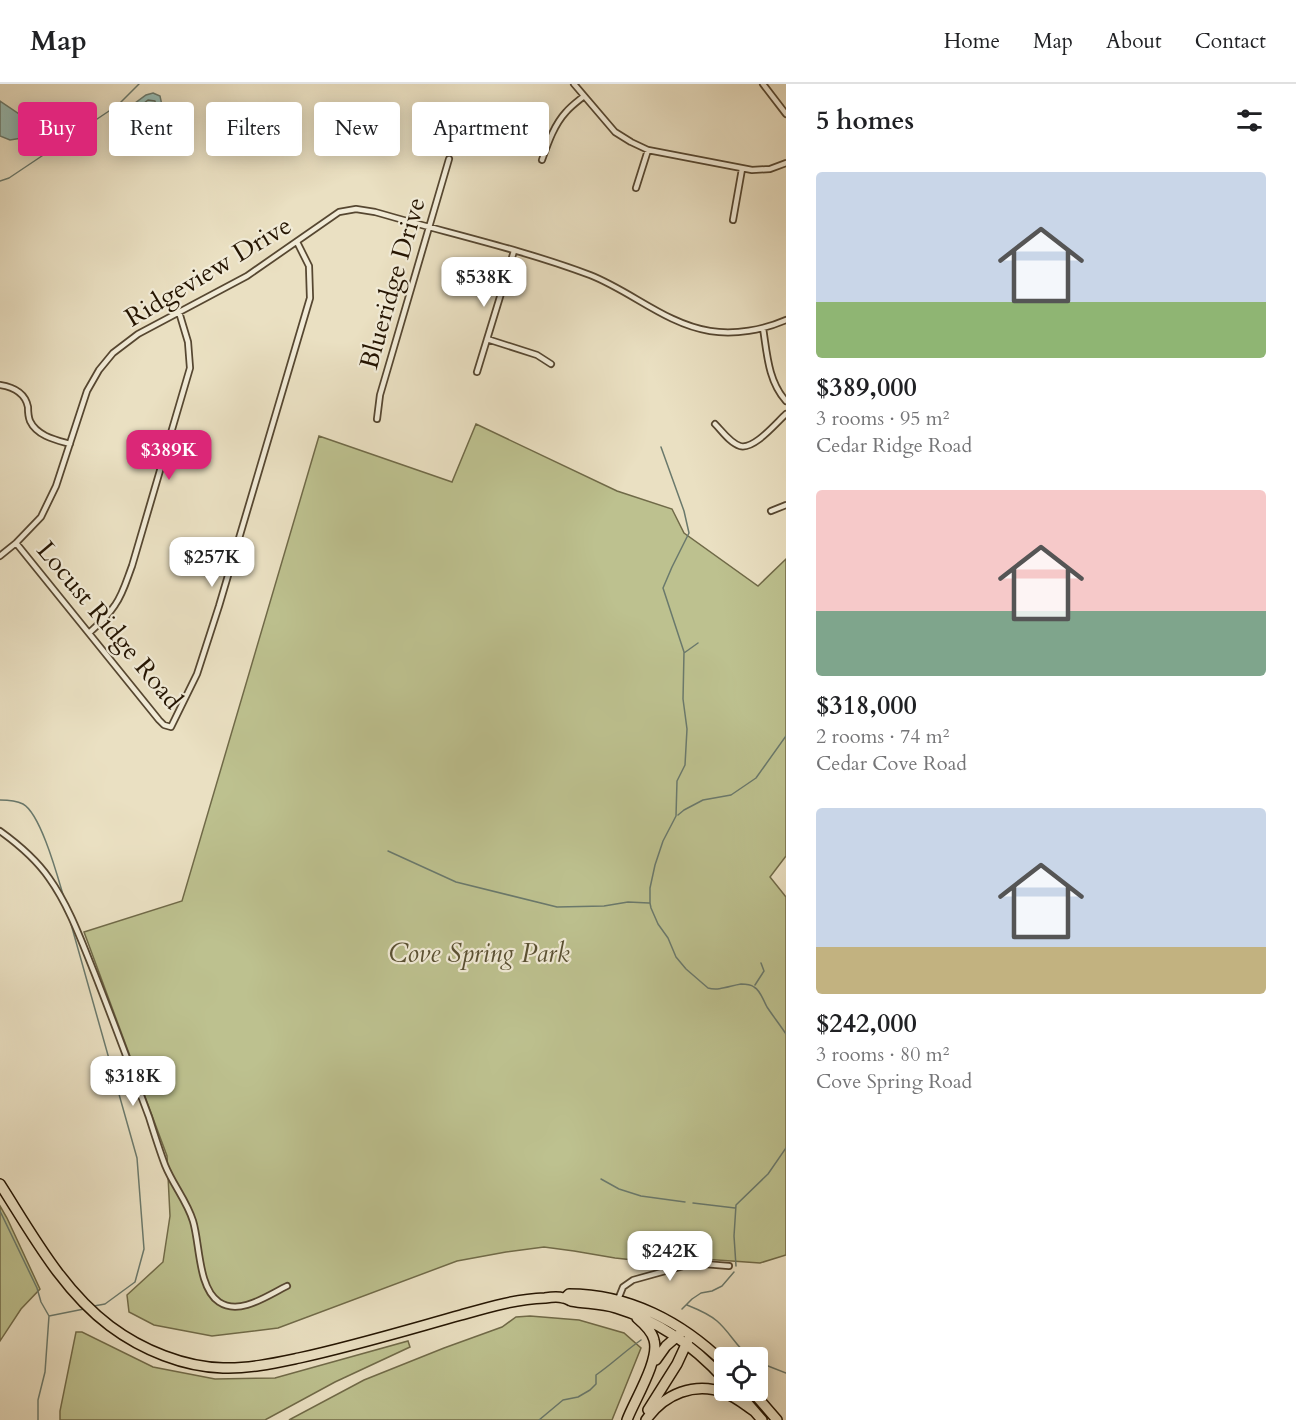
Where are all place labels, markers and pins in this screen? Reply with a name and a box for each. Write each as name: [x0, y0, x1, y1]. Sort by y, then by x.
pin: $538K: [442, 257, 526, 308]
pin: $389K: [127, 430, 211, 481]
pin: $257K: [170, 537, 254, 588]
pin: $318K: [91, 1056, 175, 1107]
pin: $242K: [628, 1231, 712, 1282]

